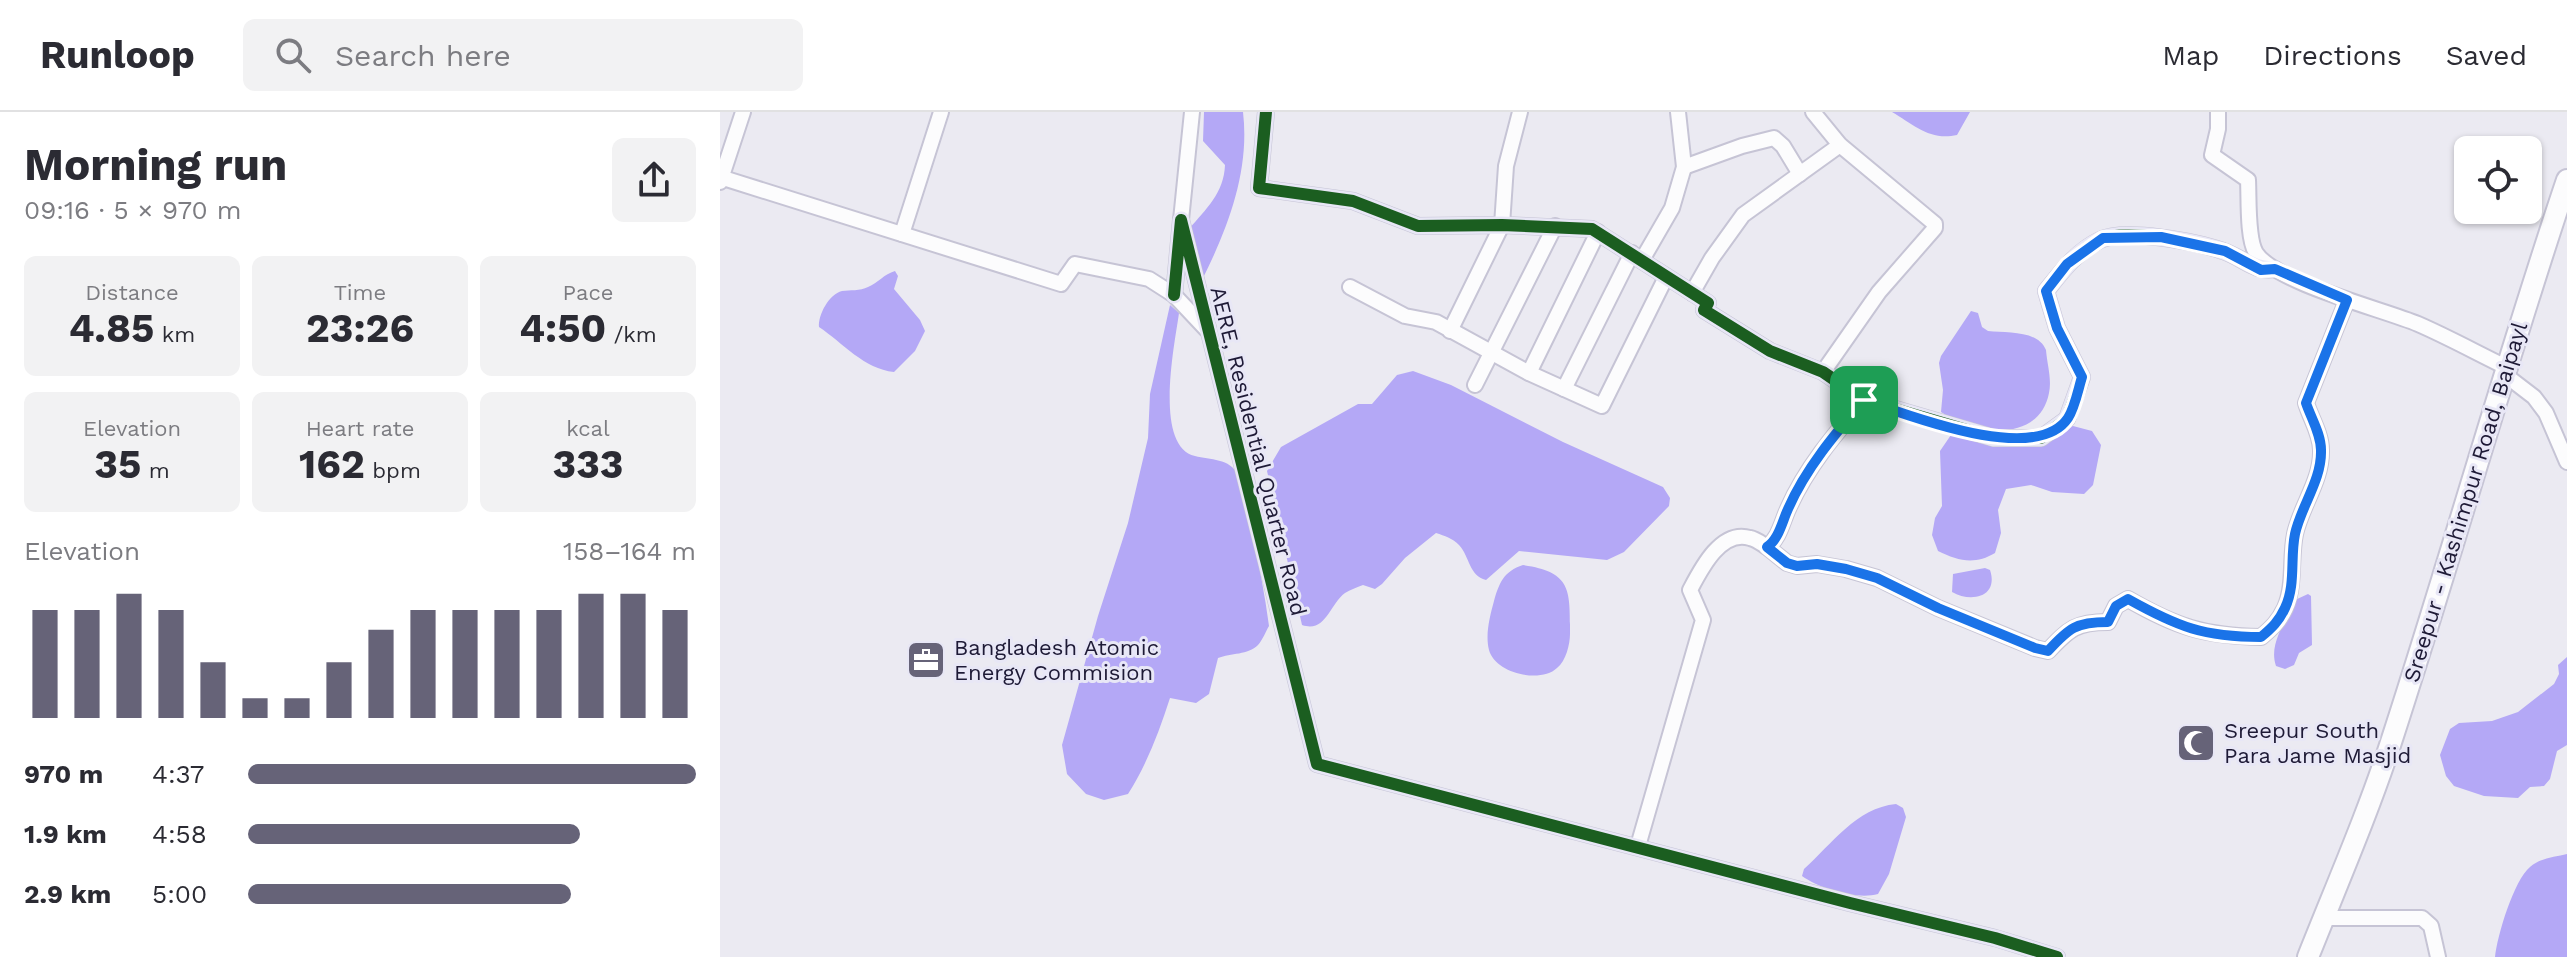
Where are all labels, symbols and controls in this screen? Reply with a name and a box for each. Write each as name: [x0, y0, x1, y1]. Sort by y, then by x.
search box: [243, 19, 803, 91]
text: Runloop: [40, 33, 195, 77]
icon: search: [271, 33, 315, 77]
text: Search here: [335, 38, 511, 73]
text: Map: [2162, 39, 2219, 72]
text: Directions: [2263, 39, 2402, 72]
text: Saved: [2446, 39, 2527, 72]
map controls: [2454, 136, 2542, 224]
button: locate: [2454, 136, 2542, 224]
button: share: [612, 138, 696, 222]
text: Morning run: [24, 139, 287, 191]
text: 09:16 · 5 × 970 m: [24, 195, 241, 225]
text: Distance: [85, 280, 179, 305]
text: Time: [334, 280, 386, 305]
text: Pace: [563, 280, 613, 305]
street label: AERE, Residential Quarter Road: [1205, 284, 1312, 618]
text: 4.85: [69, 305, 154, 352]
text: 23:26: [306, 305, 414, 352]
text: 4:50: [519, 305, 606, 352]
street label: Sreepur - Kashimpur Road, Baipayl: [2399, 319, 2532, 685]
text: km: [154, 322, 195, 347]
text: /km: [606, 322, 657, 347]
pin: [1830, 366, 1898, 434]
icon: arrive: [1842, 378, 1886, 422]
text: Elevation: [83, 416, 181, 441]
text: Heart rate: [306, 416, 414, 441]
text: kcal: [566, 416, 610, 441]
text: 35: [94, 441, 141, 488]
text: 162: [299, 441, 365, 488]
text: 333: [552, 441, 624, 488]
text: m: [141, 458, 170, 483]
text: bpm: [365, 458, 421, 483]
text: Elevation: [24, 536, 140, 566]
text: 158–164 m: [563, 536, 696, 566]
place label: Bangladesh Atomic Energy Commision: [954, 635, 1159, 685]
office icon: Bangladesh Atomic Energy Commision: [905, 639, 947, 681]
place label: Sreepur South Para Jame Masjid: [2224, 718, 2411, 768]
mosque icon: Sreepur South Para Jame Masjid: [2175, 722, 2217, 764]
text: 970 m: [24, 759, 103, 789]
text: 4:37: [152, 759, 204, 789]
text: 1.9 km: [24, 819, 107, 849]
text: 4:58: [152, 819, 207, 849]
text: 2.9 km: [24, 879, 111, 909]
text: 5:00: [152, 879, 207, 909]

